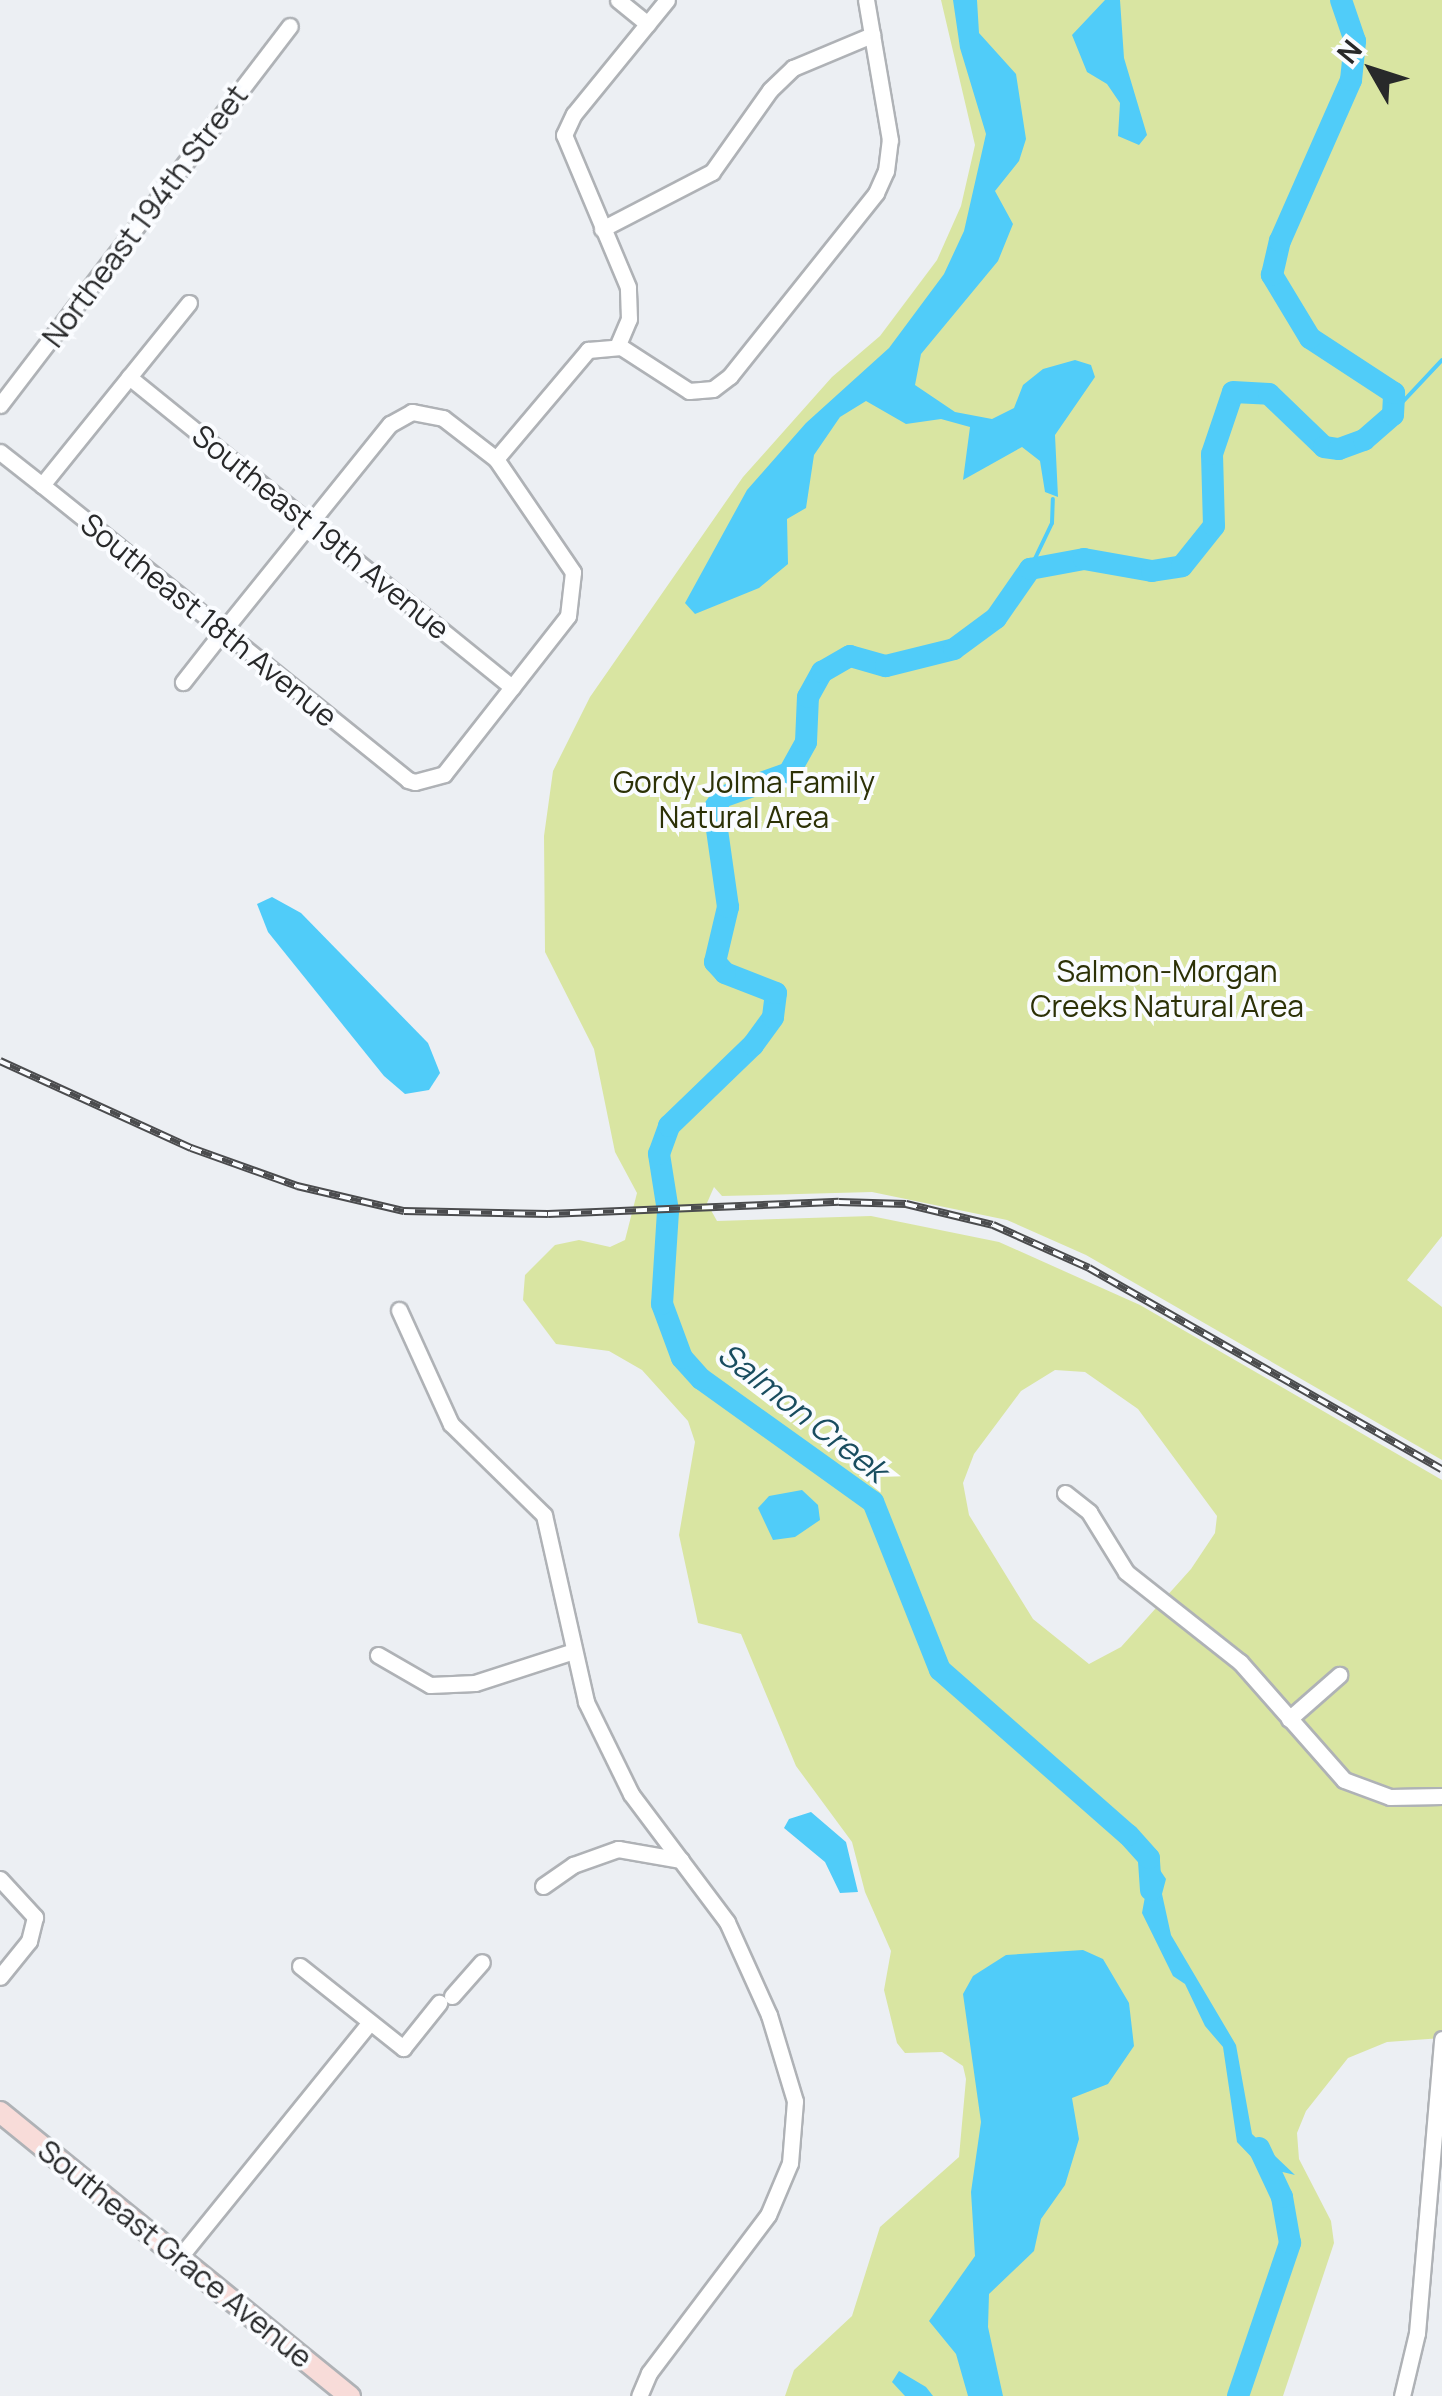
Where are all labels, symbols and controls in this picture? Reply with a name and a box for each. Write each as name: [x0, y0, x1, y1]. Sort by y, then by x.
north arrow: [1322, 20, 1422, 120]
text: N: [1328, 31, 1370, 71]
street label: Northeast 194th Street: [35, 78, 255, 354]
street label: Southeast 19th Avenue: [185, 417, 457, 647]
street label: Southeast 18th Avenue: [74, 506, 344, 734]
park label: Gordy Jolma Family Natural Area: [613, 764, 875, 834]
park label: Salmon-Morgan Creeks Natural Area: [1030, 953, 1304, 1024]
water label: Salmon Creek: [711, 1334, 895, 1490]
street label: Southeast Grace Avenue: [31, 2132, 319, 2376]

